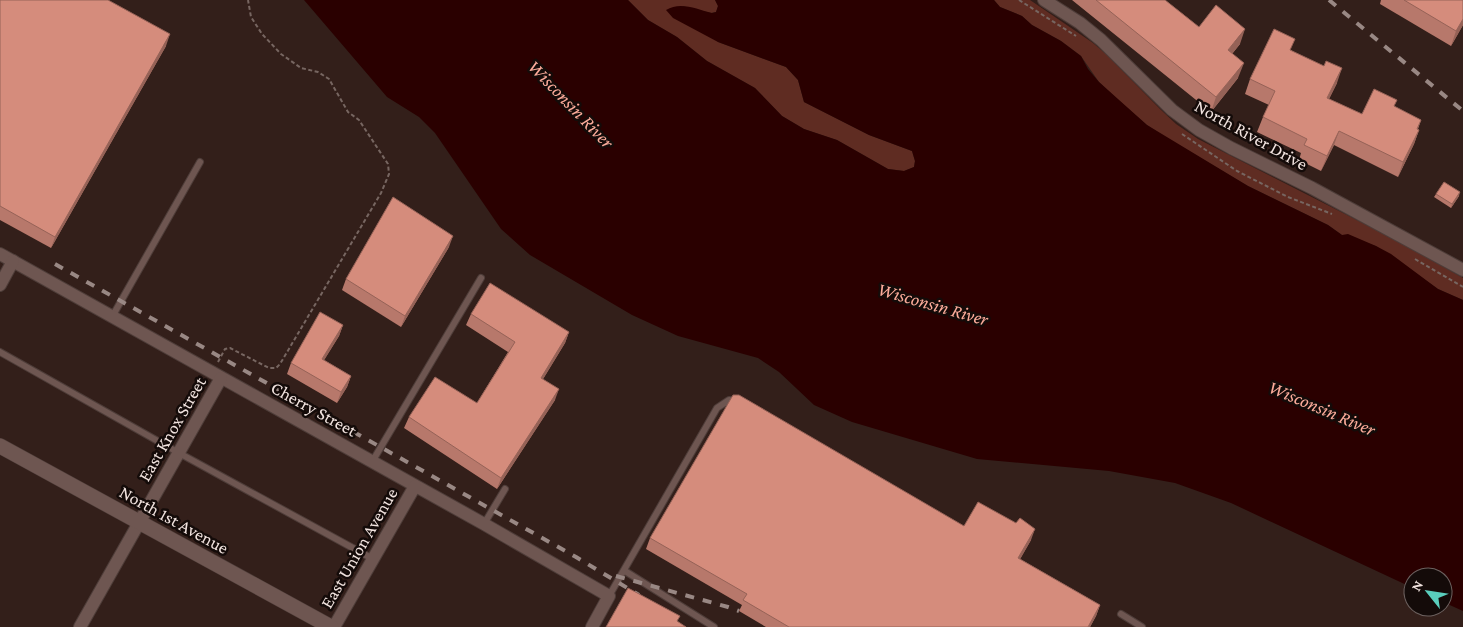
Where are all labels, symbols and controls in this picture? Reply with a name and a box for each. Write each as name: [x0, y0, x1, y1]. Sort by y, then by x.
water label: Wisconsin River: [524, 56, 619, 153]
street label: North River Drive: [1191, 96, 1311, 174]
water label: Wisconsin River: [875, 278, 992, 330]
street label: East Knox Street: [134, 372, 210, 485]
water label: Wisconsin River: [1265, 376, 1380, 440]
street label: Cherry Street: [268, 377, 361, 441]
street label: North 1st Avenue: [116, 482, 232, 558]
street label: East Union Avenue: [316, 484, 402, 612]
north arrow: [1403, 567, 1453, 617]
text: N: [1407, 577, 1426, 594]

